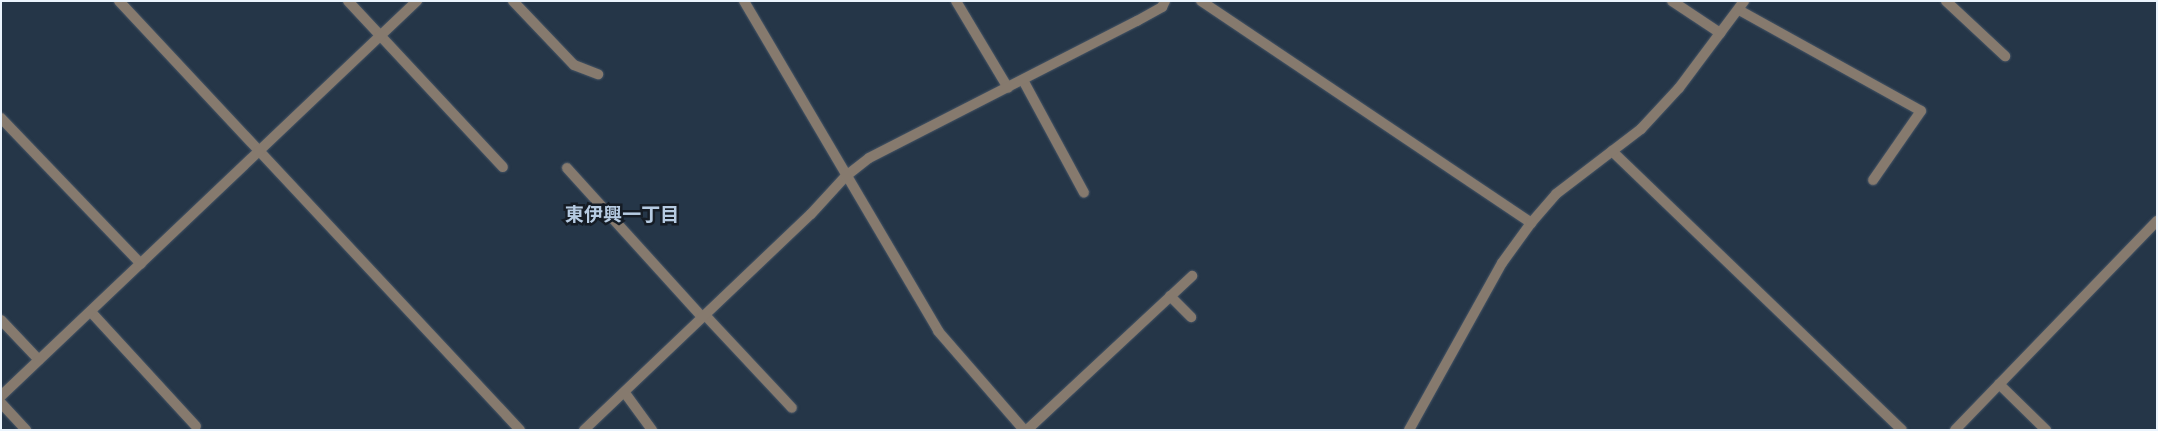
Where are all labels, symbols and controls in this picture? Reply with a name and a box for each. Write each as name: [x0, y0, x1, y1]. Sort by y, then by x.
district label: 東伊興一丁目: [565, 204, 679, 226]

